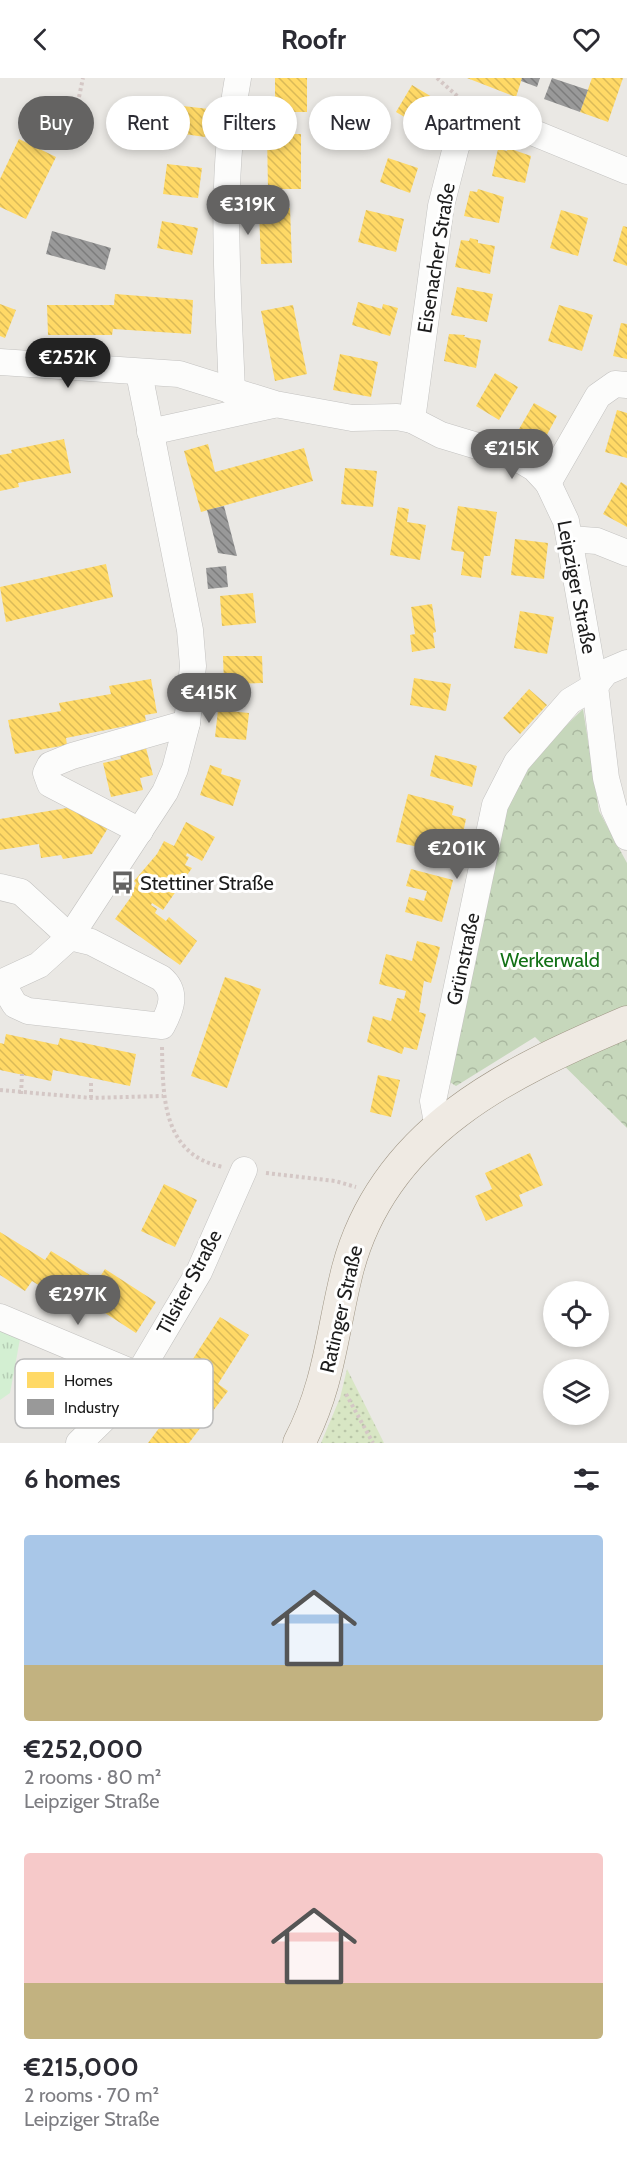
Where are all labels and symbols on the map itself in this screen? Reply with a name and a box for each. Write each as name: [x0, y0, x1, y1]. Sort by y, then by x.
street label: Eisenacher Straße: [412, 181, 460, 335]
pin: €319K: [206, 185, 290, 236]
pin: €252K: [26, 338, 110, 389]
pin: €215K: [470, 429, 554, 480]
street label: Leipziger Straße: [552, 518, 602, 656]
pin: €415K: [167, 673, 251, 724]
pin: €201K: [415, 829, 499, 880]
bus stop icon: Stettiner Straße: [109, 870, 135, 896]
place label: Stettiner Straße: [140, 871, 274, 895]
street label: Grünstraße: [442, 911, 484, 1007]
park label: Werkerwald: [500, 948, 600, 972]
street label: Tilsiter Straße: [151, 1225, 227, 1339]
street label: Ratinger Straße: [315, 1243, 367, 1375]
pin: €297K: [36, 1275, 120, 1326]
legend: [15, 1359, 213, 1428]
text: Homes: [64, 1371, 113, 1390]
text: Industry: [64, 1398, 119, 1417]

